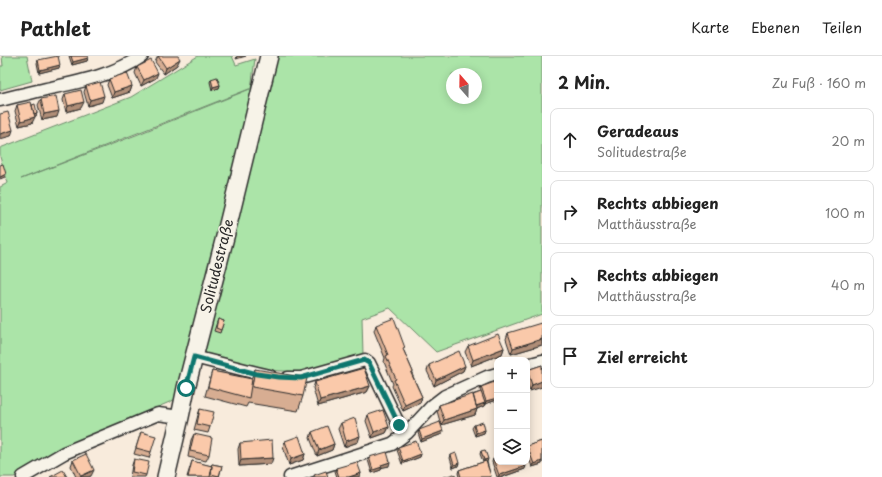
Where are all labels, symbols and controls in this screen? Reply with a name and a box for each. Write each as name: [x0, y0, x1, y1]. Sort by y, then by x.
text: Pathlet: [20, 14, 91, 42]
text: Karte: [691, 17, 729, 38]
text: Ebenen: [751, 17, 800, 38]
text: Teilen: [822, 17, 862, 38]
north arrow: [446, 68, 482, 104]
text: 2 Min.: [558, 69, 610, 95]
text: Zu Fuß · 160 m: [772, 73, 866, 92]
text: Geradeaus: [597, 119, 679, 142]
icon: ahead: [559, 129, 581, 151]
text: 20 m: [831, 131, 865, 150]
text: Solitudestraße: [597, 142, 687, 161]
text: Rechts abbiegen: [597, 191, 718, 214]
icon: right: [559, 201, 581, 223]
text: 100 m: [825, 203, 865, 222]
text: Matthäusstraße: [597, 214, 697, 233]
street label: Solitudestraße: [195, 217, 238, 315]
text: Rechts abbiegen: [597, 263, 718, 286]
icon: right: [559, 273, 581, 295]
text: 40 m: [831, 275, 865, 294]
text: Matthäusstraße: [597, 286, 697, 305]
icon: arrive: [559, 345, 581, 367]
text: Ziel erreicht: [597, 345, 688, 368]
map controls: [494, 357, 530, 465]
button: +: [494, 357, 530, 393]
route start: [177, 379, 195, 397]
button: −: [494, 393, 530, 429]
route end: [390, 416, 408, 434]
button: layers: [494, 429, 530, 465]

